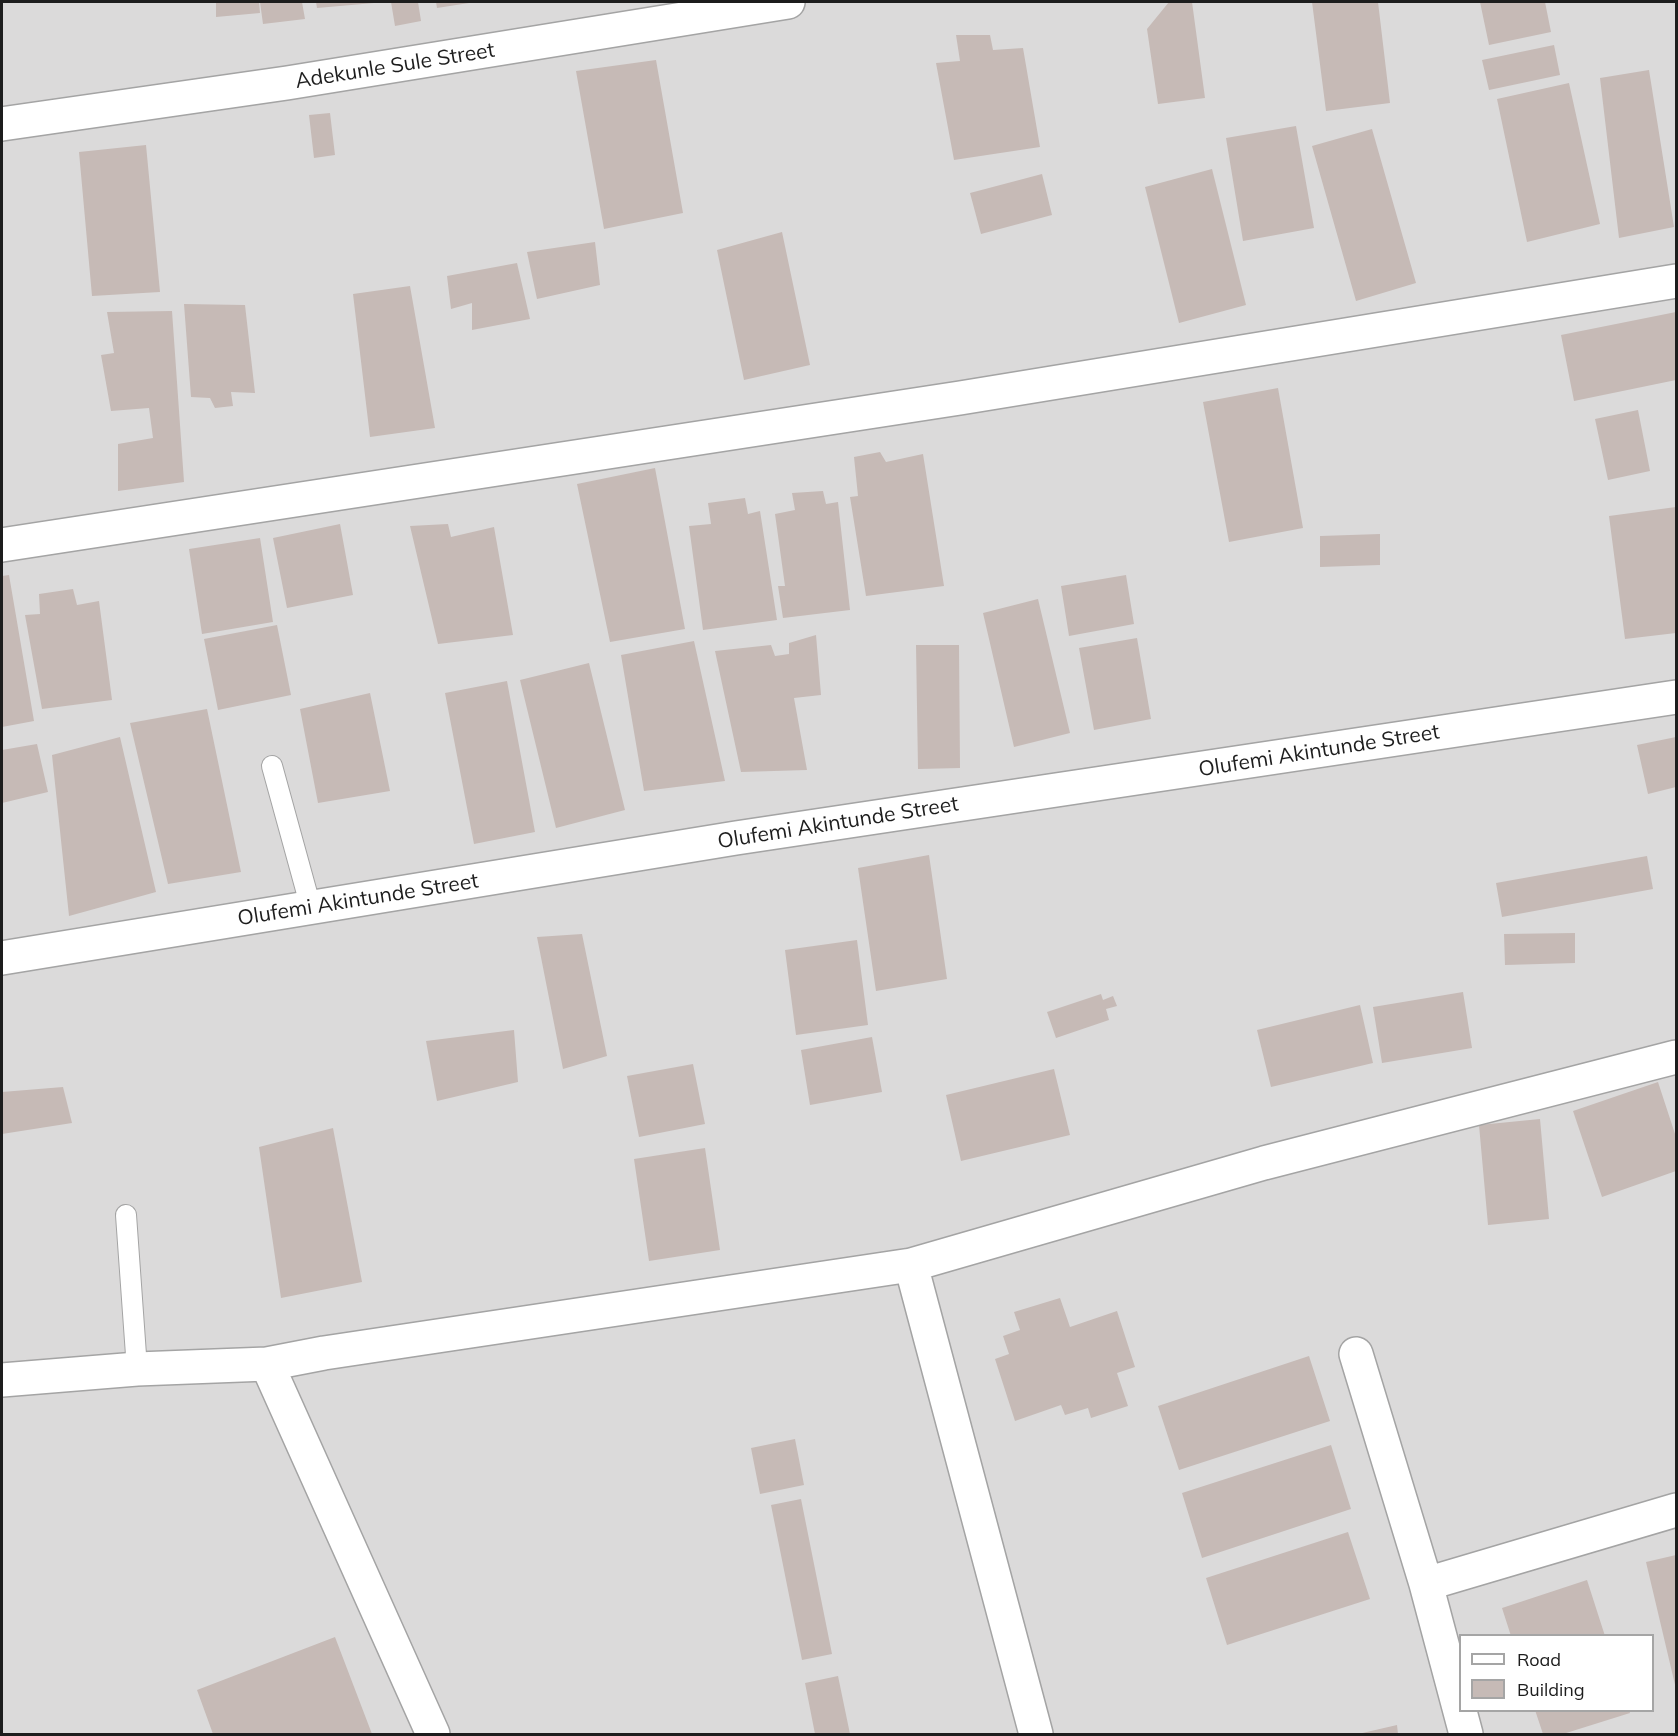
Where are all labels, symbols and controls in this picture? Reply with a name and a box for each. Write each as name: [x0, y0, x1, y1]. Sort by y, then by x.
street label: Adekunle Sule Street: [293, 38, 497, 94]
street label: Olufemi Akintunde Street: [1197, 720, 1441, 782]
street label: Olufemi Akintunde Street: [716, 792, 960, 854]
street label: Olufemi Akintunde Street: [236, 869, 480, 931]
legend: [1459, 1634, 1654, 1712]
text: Road: [1517, 1648, 1561, 1671]
text: Building: [1517, 1678, 1585, 1701]

